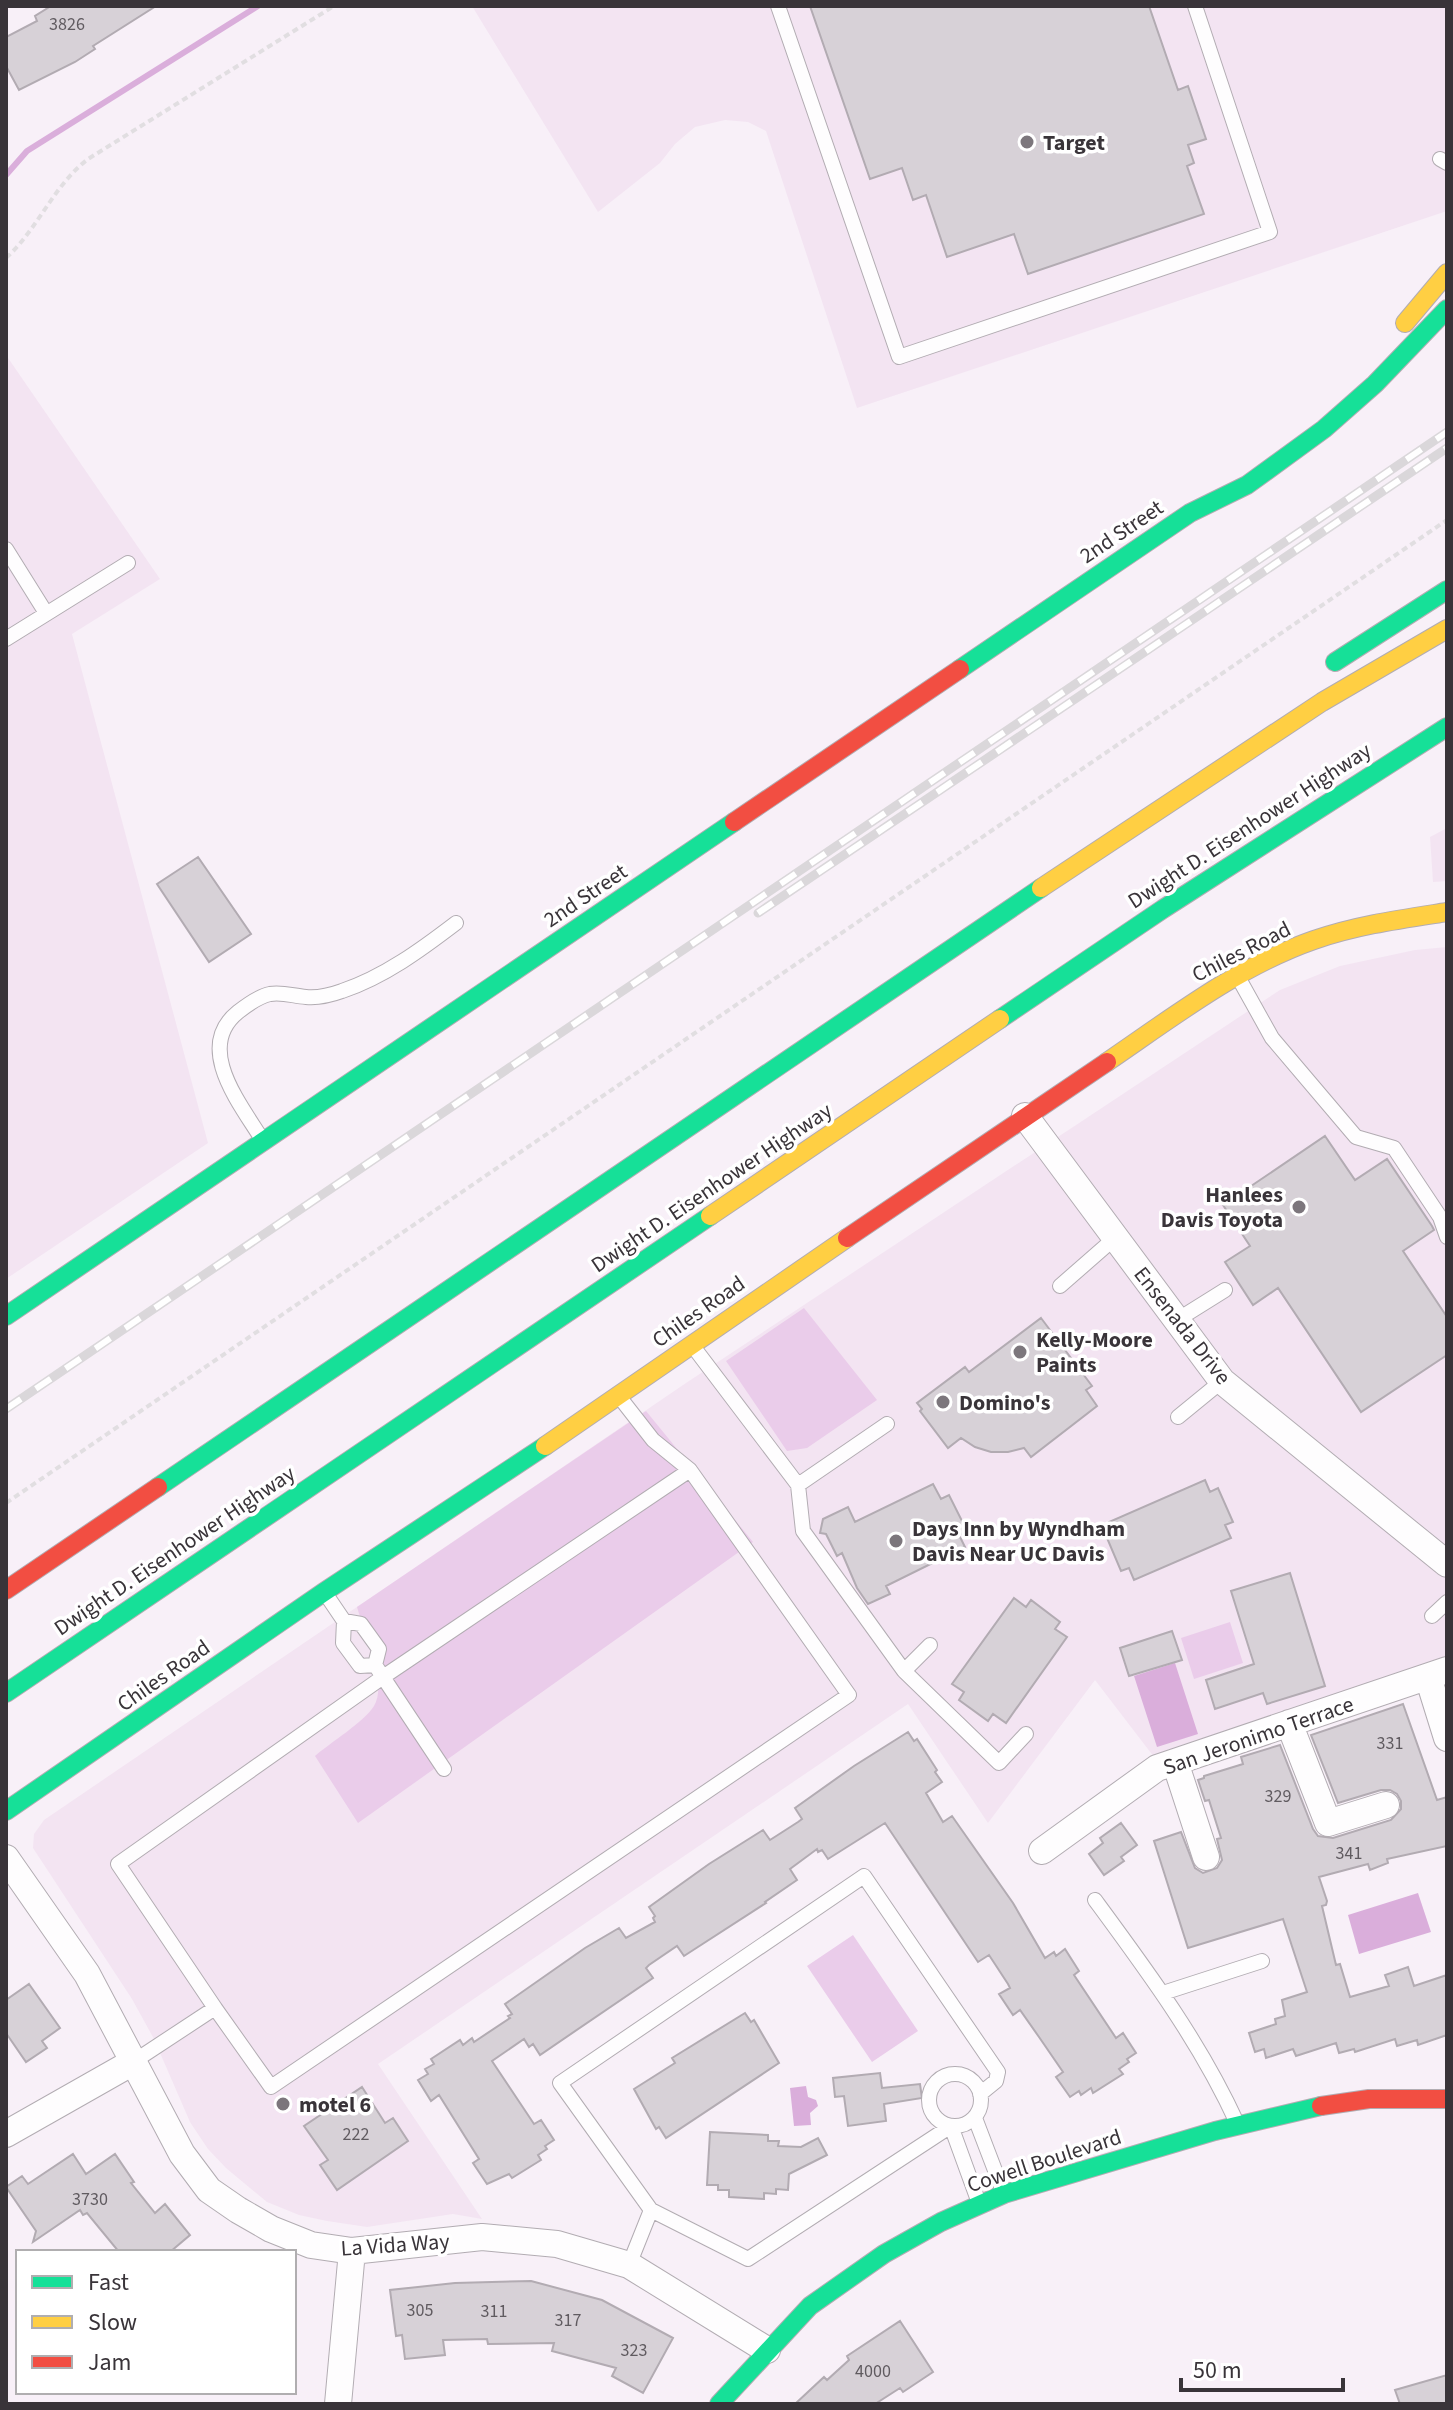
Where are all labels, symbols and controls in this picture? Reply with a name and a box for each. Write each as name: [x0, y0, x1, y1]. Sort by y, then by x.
house number: 3826: [49, 12, 85, 37]
place label: Target: [1043, 127, 1105, 159]
marker: Target: [1018, 133, 1036, 151]
street label: 2nd Street: [1073, 492, 1170, 572]
street label: Dwight D. Eisenhower Highway: [1122, 735, 1378, 917]
street label: 2nd Street: [537, 856, 634, 936]
street label: Chiles Road: [1186, 913, 1297, 991]
street label: Dwight D. Eisenhower Highway: [585, 1095, 839, 1281]
place label: Hanlees Davis Toyota: [1161, 1179, 1283, 1236]
marker: Hanlees Davis Toyota: [1290, 1198, 1308, 1216]
street label: Ensenada Drive: [1126, 1260, 1239, 1392]
street label: Chiles Road: [645, 1268, 752, 1356]
place label: Kelly-Moore Paints: [1036, 1324, 1153, 1381]
marker: Kelly-Moore Paints: [1011, 1343, 1029, 1361]
place label: Domino's: [959, 1387, 1051, 1419]
marker: Domino's: [934, 1393, 952, 1411]
street label: Dwight D. Eisenhower Highway: [48, 1458, 302, 1644]
place label: Days Inn by Wyndham Davis Near UC Davis: [912, 1513, 1125, 1570]
marker: Days Inn by Wyndham Davis Near UC Davis: [887, 1532, 905, 1550]
street label: Chiles Road: [110, 1632, 217, 1720]
street label: San Jeronimo Terrace: [1159, 1688, 1358, 1784]
house number: 331: [1377, 1731, 1403, 1756]
house number: 329: [1265, 1784, 1291, 1809]
house number: 341: [1336, 1841, 1362, 1866]
place label: motel 6: [299, 2089, 371, 2121]
marker: motel 6: [274, 2095, 292, 2113]
street label: Cowell Boulevard: [963, 2121, 1126, 2201]
house number: 222: [343, 2122, 369, 2147]
house number: 3730: [72, 2187, 108, 2212]
street label: La Vida Way: [340, 2225, 451, 2265]
legend: [16, 2250, 296, 2394]
text: Fast: [88, 2265, 129, 2300]
house number: 305: [407, 2298, 433, 2323]
house number: 311: [481, 2299, 507, 2324]
text: Slow: [88, 2305, 137, 2340]
house number: 317: [555, 2308, 581, 2333]
house number: 323: [621, 2338, 647, 2363]
scale bar: [1181, 2342, 1343, 2392]
text: Jam: [88, 2345, 132, 2380]
text: 50 m: [1193, 2353, 1242, 2388]
house number: 4000: [855, 2359, 891, 2384]

